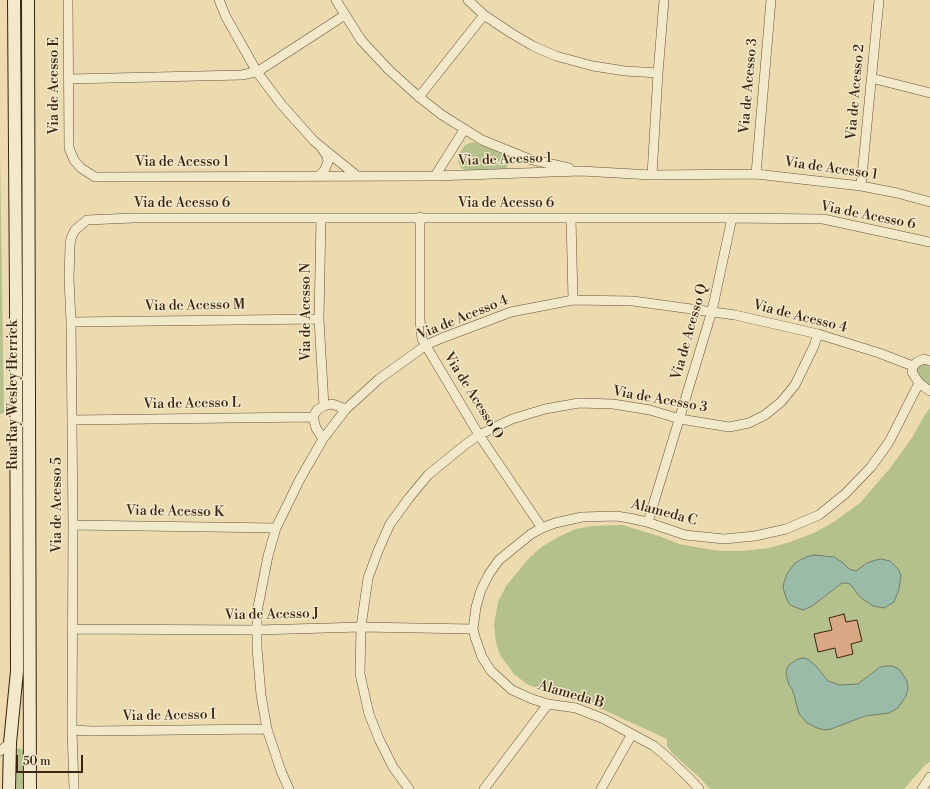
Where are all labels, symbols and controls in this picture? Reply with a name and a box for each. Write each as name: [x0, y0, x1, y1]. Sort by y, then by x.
street label: Via de Acesso E: [47, 37, 63, 135]
street label: Via de Acesso 3: [736, 38, 762, 134]
street label: Via de Acesso 2: [843, 43, 869, 141]
street label: Via de Acesso 1: [458, 150, 552, 170]
street label: Via de Acesso 1: [783, 154, 879, 184]
street label: Via de Acesso 1: [135, 155, 229, 171]
street label: Via de Acesso 6: [134, 196, 230, 212]
street label: Via de Acesso 6: [458, 196, 554, 212]
street label: Via de Acesso 6: [819, 199, 917, 233]
street label: Via de Acesso N: [299, 263, 315, 361]
street label: Via de Acesso Q: [668, 282, 712, 382]
street label: Via de Acesso 4: [415, 292, 511, 344]
street label: Via de Acesso M: [145, 297, 245, 315]
street label: Via de Acesso 4: [751, 297, 849, 337]
street label: Rua Ray Wesley Herrick: [6, 320, 22, 470]
street label: Via de Acesso O: [440, 350, 506, 442]
street label: Via de Acesso 3: [611, 383, 709, 417]
street label: Via de Acesso L: [143, 395, 241, 413]
street label: Via de Acesso 5: [50, 457, 66, 553]
street label: Alameda C: [629, 496, 699, 530]
street label: Via de Acesso K: [126, 503, 224, 521]
street label: Via de Acesso J: [225, 606, 319, 624]
street label: Alameda B: [536, 678, 606, 712]
street label: Via de Acesso I: [122, 707, 216, 725]
scale bar: [18, 747, 85, 773]
text: 50 m: [23, 754, 51, 769]

